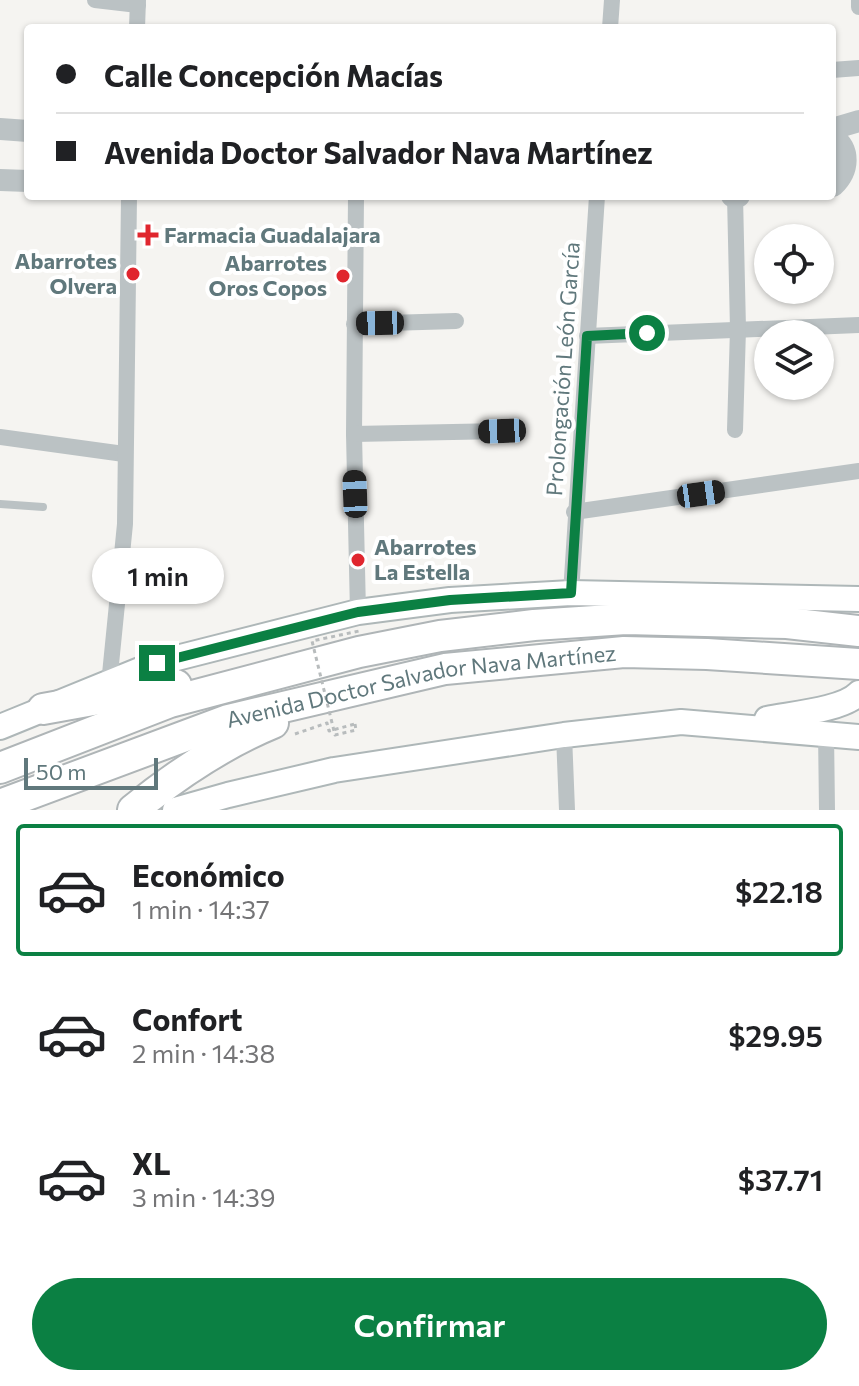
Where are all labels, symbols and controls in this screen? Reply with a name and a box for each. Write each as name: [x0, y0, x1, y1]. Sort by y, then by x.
text: Calle Concepción Macías: [104, 56, 443, 93]
text: Avenida Doctor Salvador Nava Martínez: [104, 133, 653, 170]
place label: Farmacia Guadalajara: [164, 221, 381, 248]
map controls: [754, 224, 834, 400]
button: locate: [754, 224, 834, 304]
marker: Farmacia Guadalajara: [139, 226, 157, 244]
street label: Prolongación León García: [540, 241, 585, 497]
place label: Abarrotes Olvera: [15, 247, 117, 299]
place label: Abarrotes Oros Copos: [209, 249, 327, 301]
marker: Abarrotes Olvera: [124, 265, 142, 283]
marker: Abarrotes Oros Copos: [334, 267, 352, 285]
car: [356, 311, 404, 335]
route start: [629, 315, 665, 351]
button: layers: [754, 320, 834, 400]
car: [478, 418, 526, 444]
car: [342, 470, 368, 518]
car: [676, 479, 726, 509]
place label: Abarrotes La Estella: [374, 533, 476, 585]
callout: 1 min: [91, 547, 223, 603]
marker: Abarrotes La Estella: [349, 551, 367, 569]
text: 1 min: [127, 560, 189, 591]
street label: Avenida Doctor Salvador Nava Martínez: [223, 639, 617, 733]
route end: [139, 645, 175, 681]
scale bar: [24, 754, 158, 790]
text: 50 m: [36, 758, 86, 785]
icon: car: [36, 854, 108, 926]
text: Económico: [132, 856, 285, 893]
text: $22.18: [735, 872, 823, 909]
text: 1 min · 14:37: [132, 893, 270, 924]
icon: car: [36, 998, 108, 1070]
text: Confort: [132, 1000, 243, 1037]
text: $29.95: [728, 1016, 823, 1053]
text: 2 min · 14:38: [132, 1037, 275, 1068]
icon: car: [36, 1142, 108, 1214]
text: XL: [132, 1144, 171, 1181]
text: $37.71: [738, 1160, 823, 1197]
text: 3 min · 14:39: [132, 1181, 276, 1212]
button: Confirmar: [32, 1278, 827, 1370]

